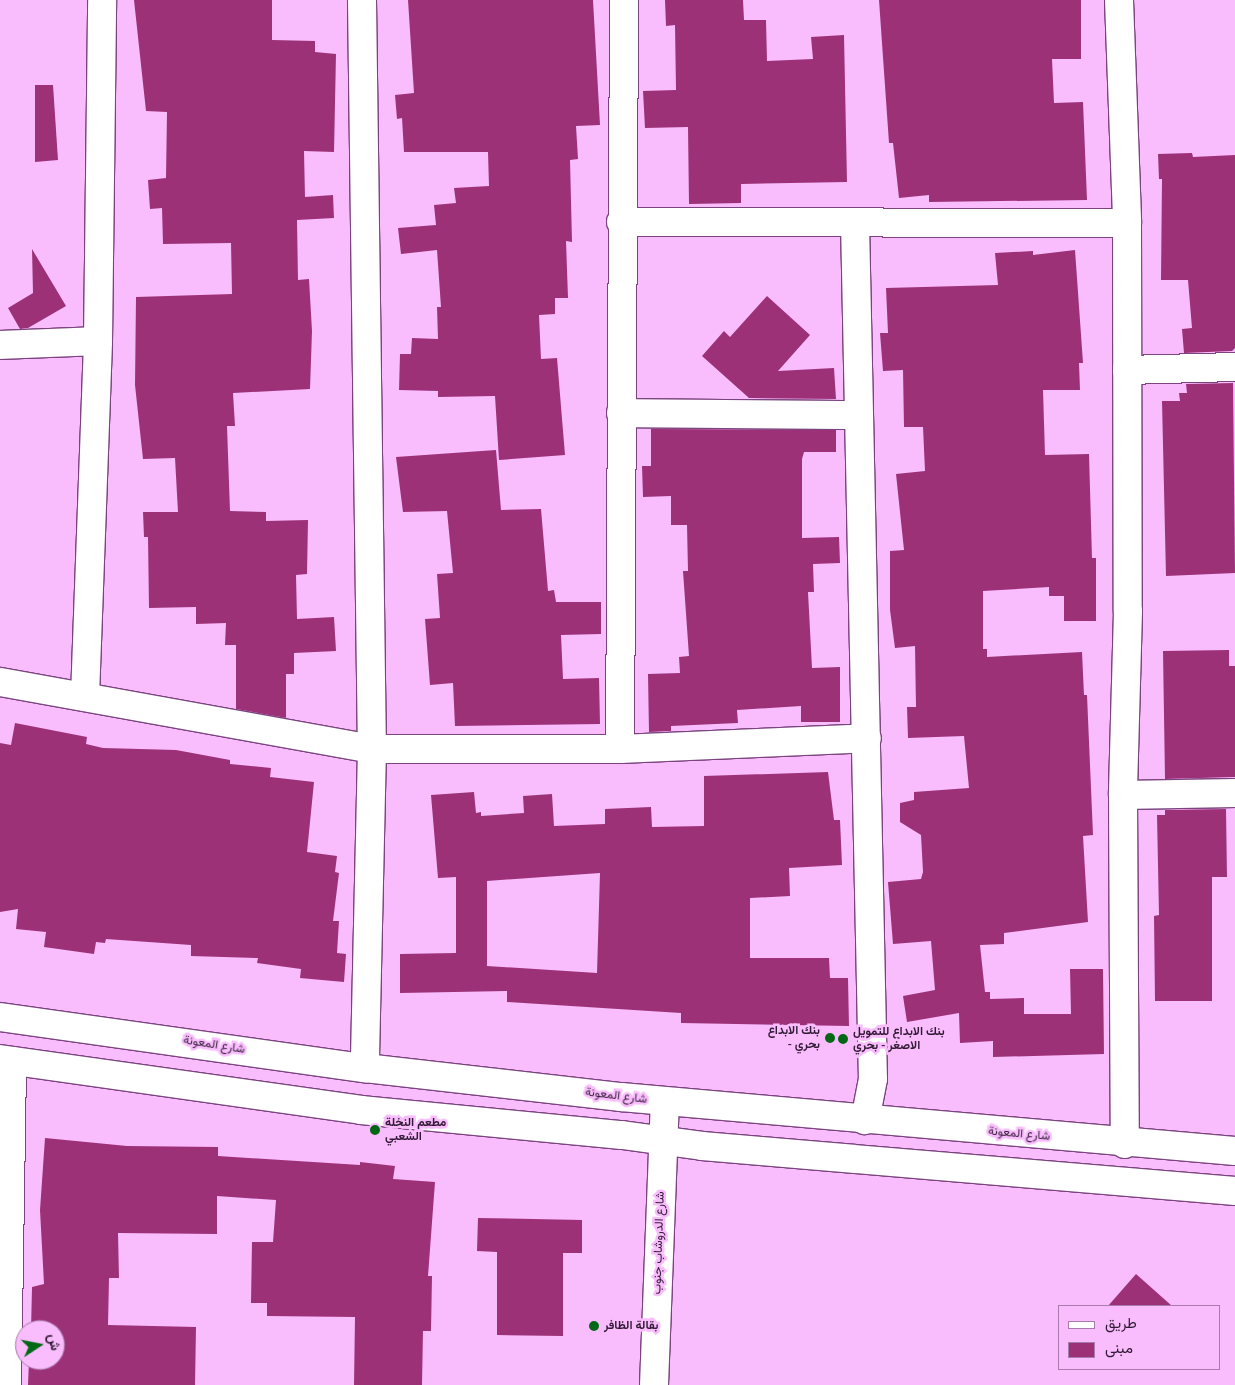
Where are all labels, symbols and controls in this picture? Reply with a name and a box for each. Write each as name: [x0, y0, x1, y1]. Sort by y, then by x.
place label: بنك الابداع - بحري: [768, 1024, 820, 1052]
place label: بنك الابداع للتمويل الاصغر - بحري: [853, 1025, 945, 1053]
marker: بنك الابداع - بحري: [824, 1032, 836, 1044]
street label: شارع المعونة: [182, 1033, 246, 1057]
marker: بنك الابداع للتمويل الاصغر - بحري: [837, 1033, 849, 1045]
street label: شارع المعونة: [584, 1085, 648, 1107]
place label: مطعم النخلة الشعبي: [385, 1116, 446, 1144]
marker: مطعم النخلة الشعبي: [369, 1124, 381, 1136]
street label: شارع المعونة: [987, 1124, 1051, 1144]
street label: شارع الدروشاب جنوب: [650, 1191, 668, 1295]
legend: [1058, 1305, 1220, 1370]
text: طريق: [1105, 1315, 1137, 1331]
place label: بقالة الظافر: [604, 1319, 658, 1333]
north arrow: [15, 1320, 65, 1370]
marker: بقالة الظافر: [588, 1320, 600, 1332]
text: ش: [45, 1333, 63, 1352]
text: مبنى: [1105, 1340, 1133, 1356]

